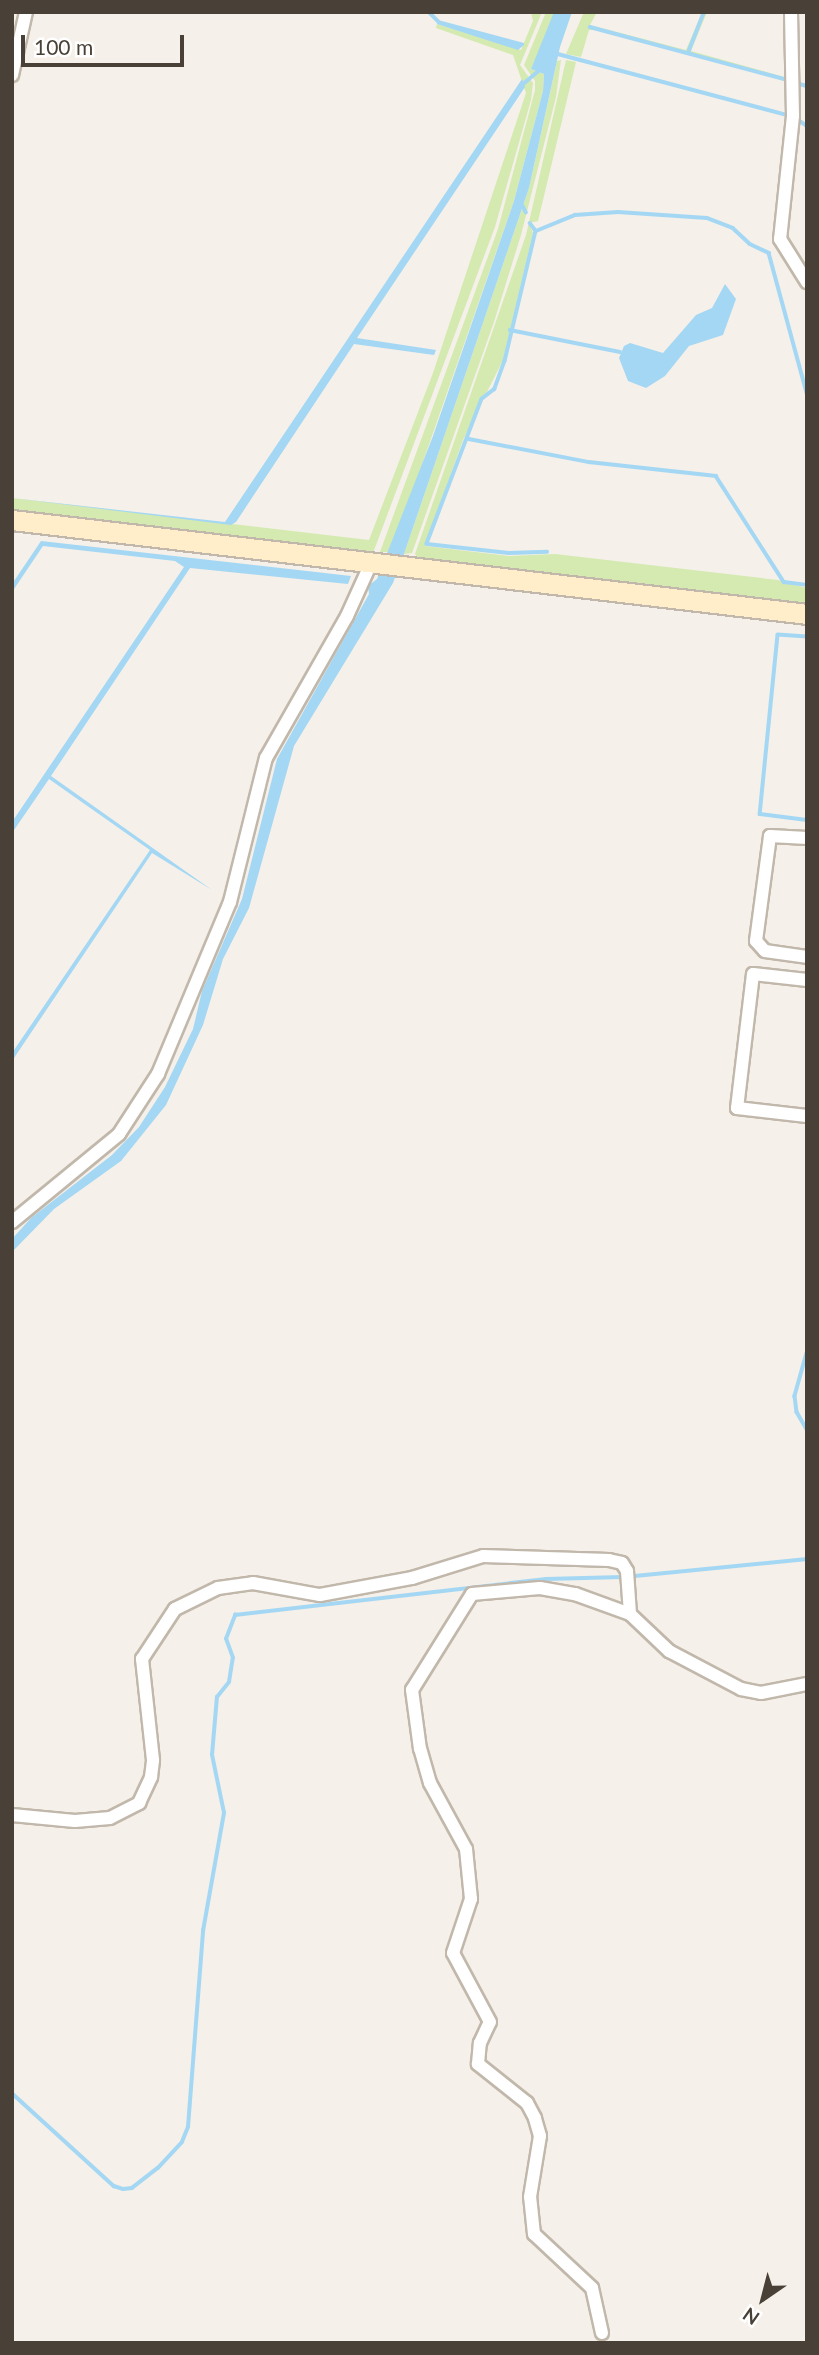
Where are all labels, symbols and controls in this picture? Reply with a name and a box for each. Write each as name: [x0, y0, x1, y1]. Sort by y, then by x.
scale bar: [24, 21, 187, 65]
text: 100 m: [34, 34, 93, 59]
north arrow: [728, 2264, 798, 2334]
text: N: [738, 2303, 763, 2330]

